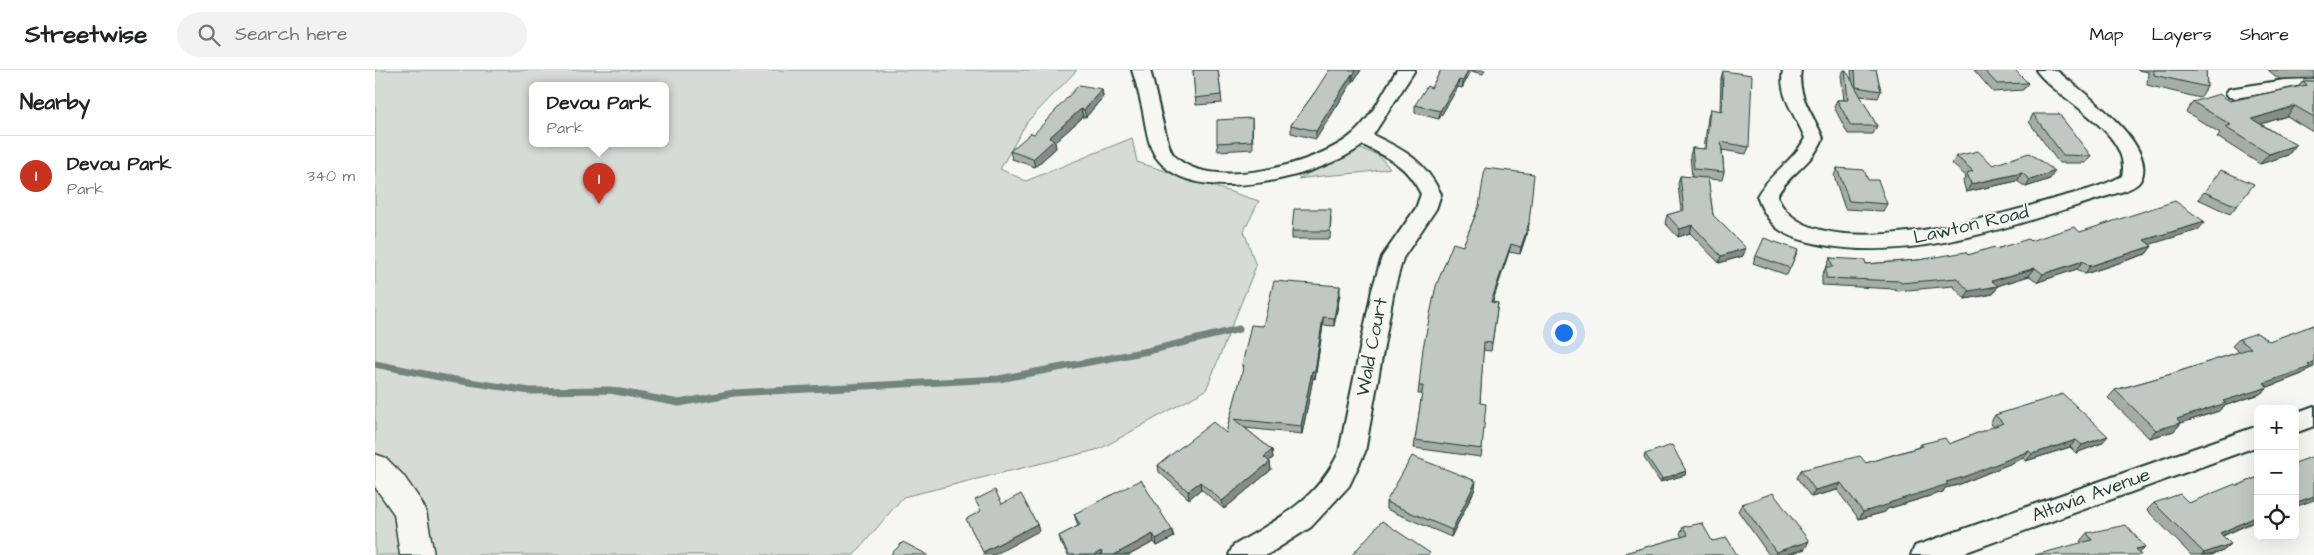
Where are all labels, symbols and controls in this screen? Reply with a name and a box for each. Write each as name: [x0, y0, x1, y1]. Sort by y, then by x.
search box: [177, 12, 527, 57]
text: Streetwise: [25, 18, 147, 52]
icon: search: [195, 21, 223, 49]
text: Search here: [235, 21, 347, 48]
text: Map: [2089, 22, 2123, 47]
text: Layers: [2151, 22, 2212, 47]
text: Share: [2240, 22, 2289, 47]
popup: [529, 82, 669, 147]
text: Nearby: [20, 88, 90, 117]
text: Devou Park: [547, 90, 651, 117]
text: Park: [547, 117, 584, 139]
text: Devou Park: [67, 151, 171, 178]
pin: 1: [583, 163, 615, 204]
text: 1: [35, 165, 37, 187]
text: 340 m: [307, 165, 355, 187]
text: Park: [67, 178, 104, 200]
street label: Lawton Road: [1911, 199, 2031, 251]
street label: Wald Court: [1349, 295, 1395, 399]
your location: [1551, 320, 1577, 346]
map controls: [2254, 405, 2299, 540]
button: +: [2254, 405, 2299, 450]
button: −: [2254, 450, 2299, 495]
street label: Altavia Avenue: [2028, 461, 2154, 529]
button: locate: [2254, 495, 2299, 540]

